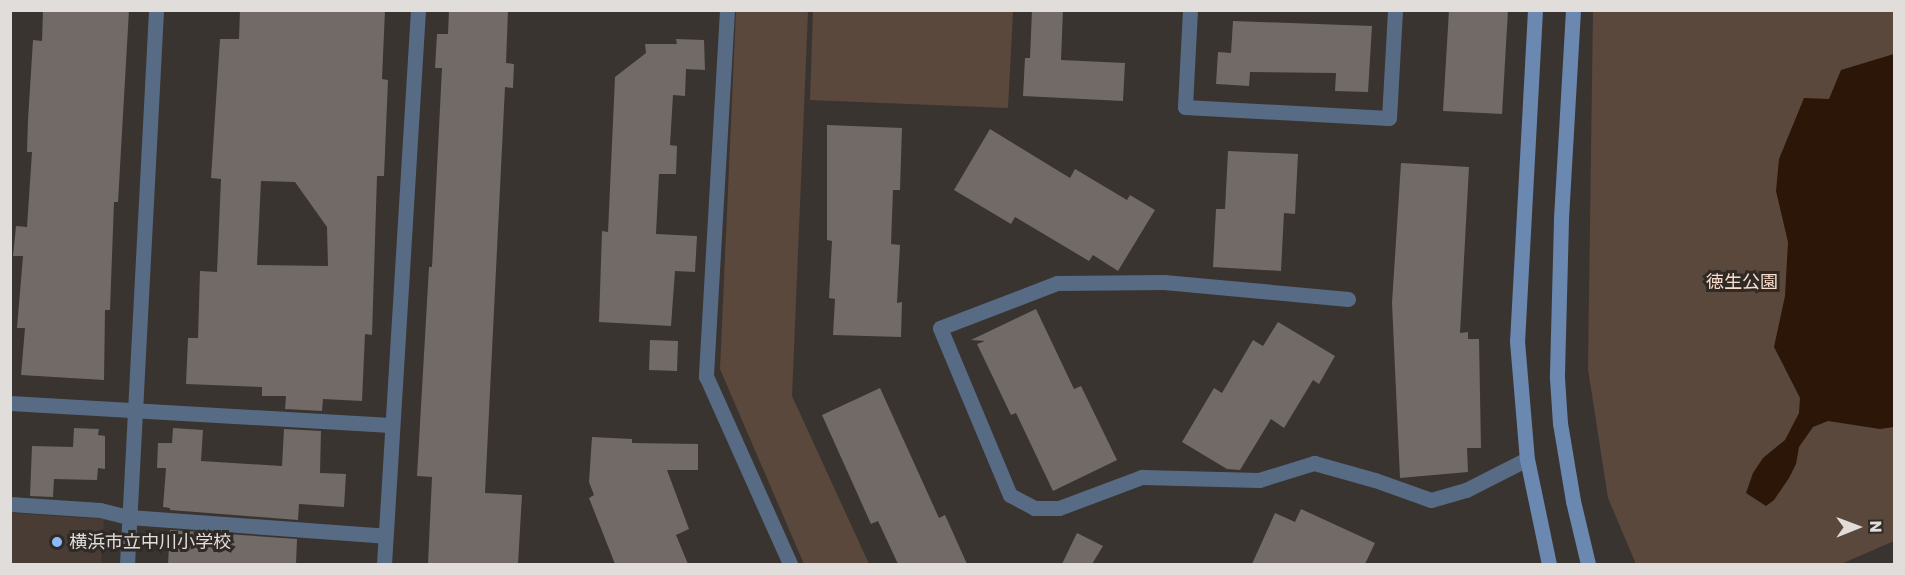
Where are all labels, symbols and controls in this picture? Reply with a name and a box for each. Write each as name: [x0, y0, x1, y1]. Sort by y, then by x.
park label: 徳生公園: [1706, 271, 1778, 293]
north arrow: [1827, 497, 1887, 557]
text: N: [1864, 520, 1887, 533]
place label: 横浜市立中川小学校: [69, 531, 231, 553]
marker: 横浜市立中川小学校: [50, 535, 64, 549]

